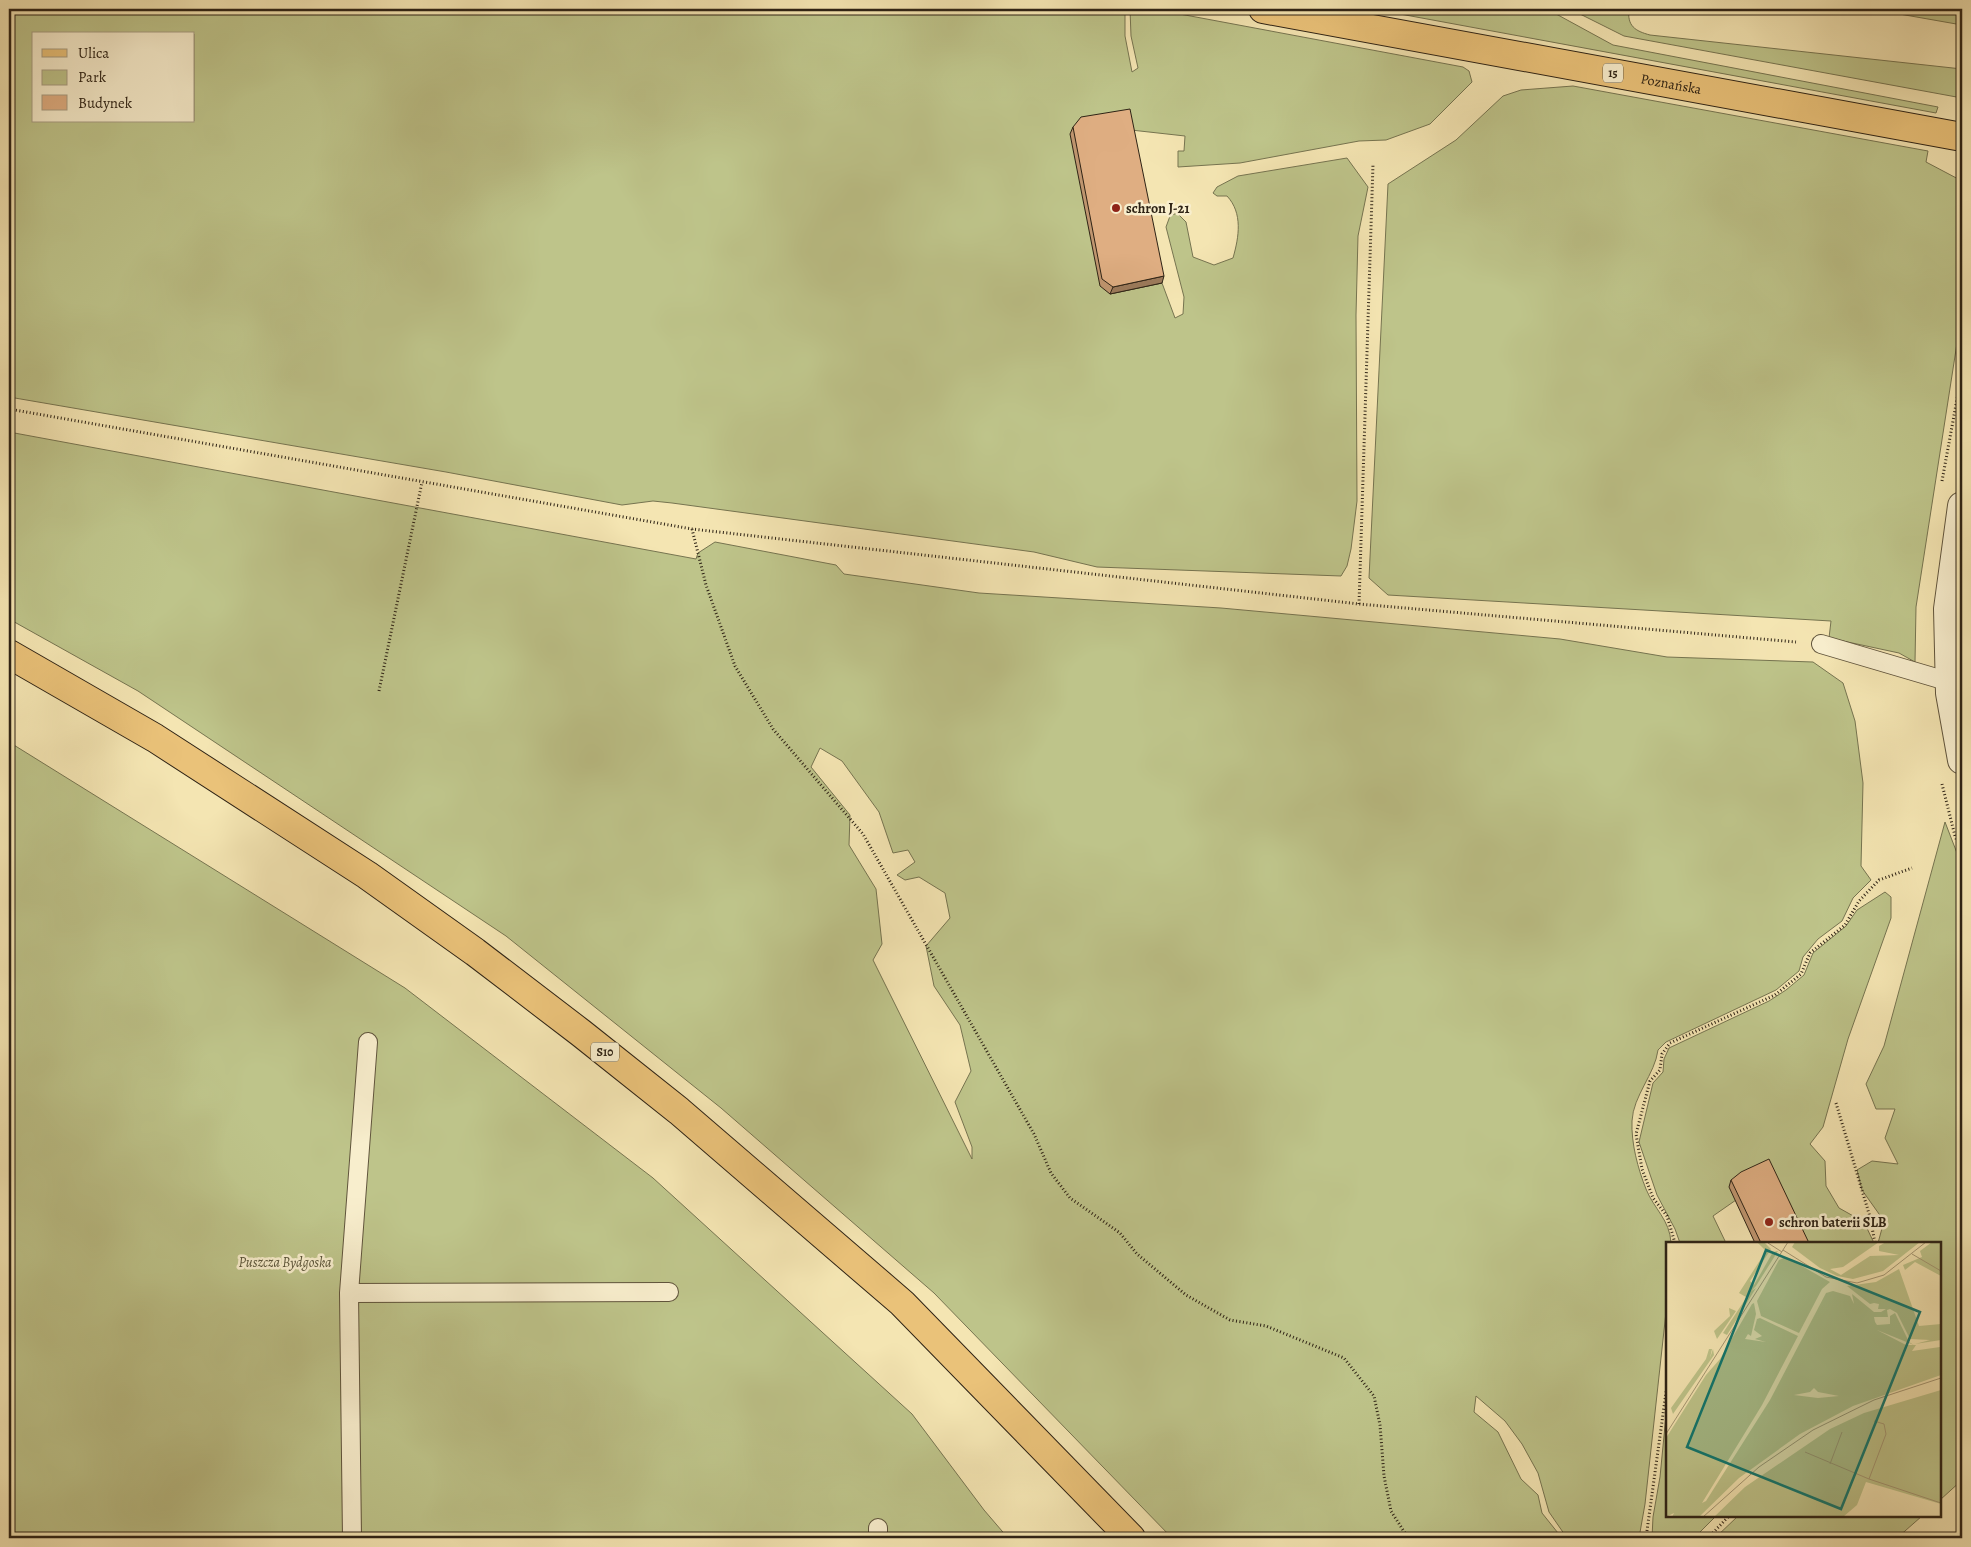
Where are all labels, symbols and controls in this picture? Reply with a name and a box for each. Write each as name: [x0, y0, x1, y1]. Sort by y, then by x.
legend: [32, 32, 195, 122]
text: Ulica: [78, 43, 109, 63]
road number: 15: [1603, 64, 1623, 82]
text: Park: [78, 67, 107, 87]
street label: Poznańska: [1639, 69, 1704, 99]
text: Budynek: [78, 93, 133, 113]
place label: schron J-21: [1126, 199, 1189, 218]
marker: schron J-21: [1110, 202, 1122, 214]
road number: S10: [591, 1042, 619, 1062]
place label: schron baterii SLB: [1779, 1213, 1887, 1232]
marker: schron baterii SLB: [1763, 1216, 1775, 1228]
inset map: [1666, 1242, 1941, 1517]
park label: Puszcza Bydgoska: [238, 1253, 332, 1272]

